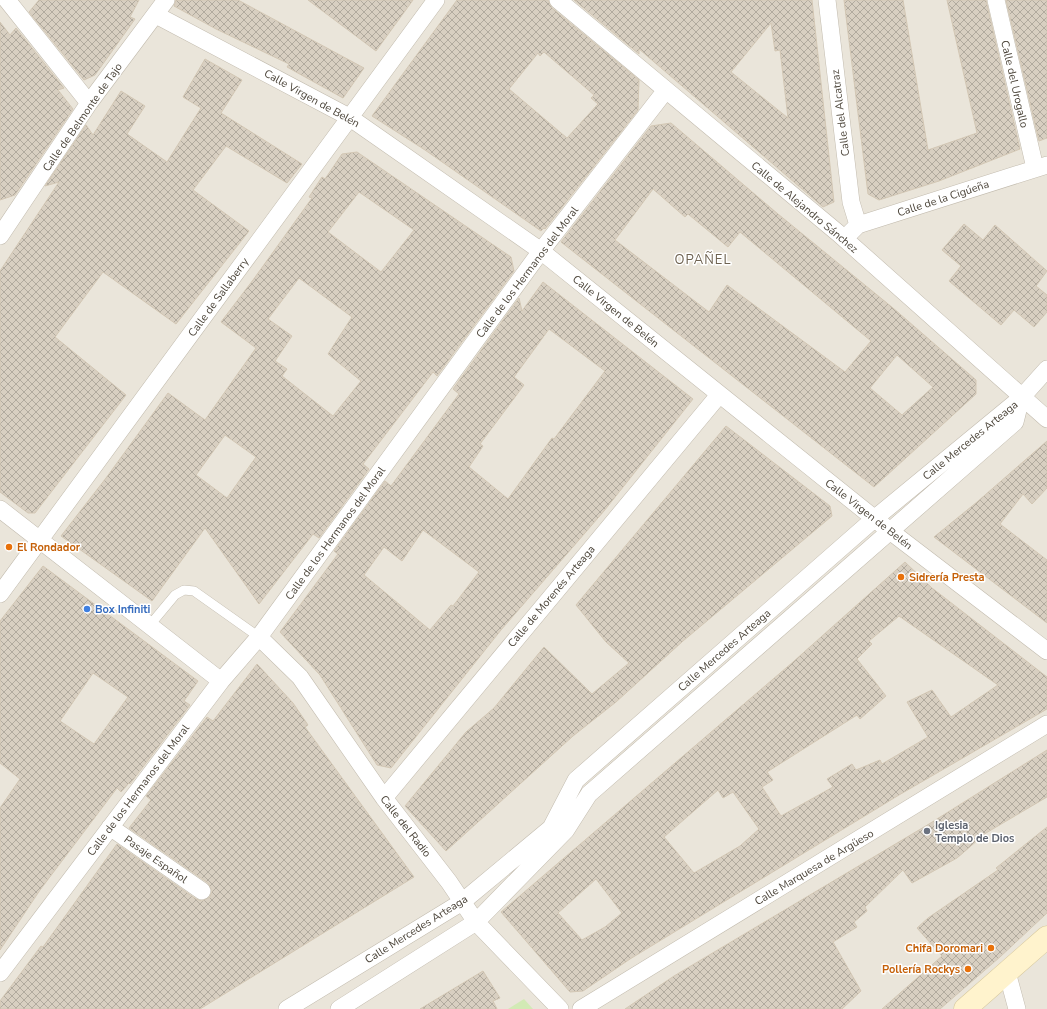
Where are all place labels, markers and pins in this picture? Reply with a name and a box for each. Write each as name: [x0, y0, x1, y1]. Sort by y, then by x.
place label: El Rondador: [17, 540, 81, 555]
marker: El Rondador: [4, 542, 14, 552]
place label: Sidrería Presta: [909, 570, 984, 585]
marker: Sidrería Presta: [896, 572, 906, 582]
place label: Box Infiniti: [95, 602, 150, 617]
marker: Box Infiniti: [82, 604, 92, 614]
place label: Iglesia Templo de Dios: [935, 818, 1014, 846]
marker: Iglesia Templo de Dios: [922, 826, 932, 836]
place label: Chifa Doromari: [905, 941, 983, 956]
marker: Chifa Doromari: [986, 943, 996, 953]
place label: Pollería Rockys: [882, 962, 960, 977]
marker: Pollería Rockys: [963, 964, 973, 974]

